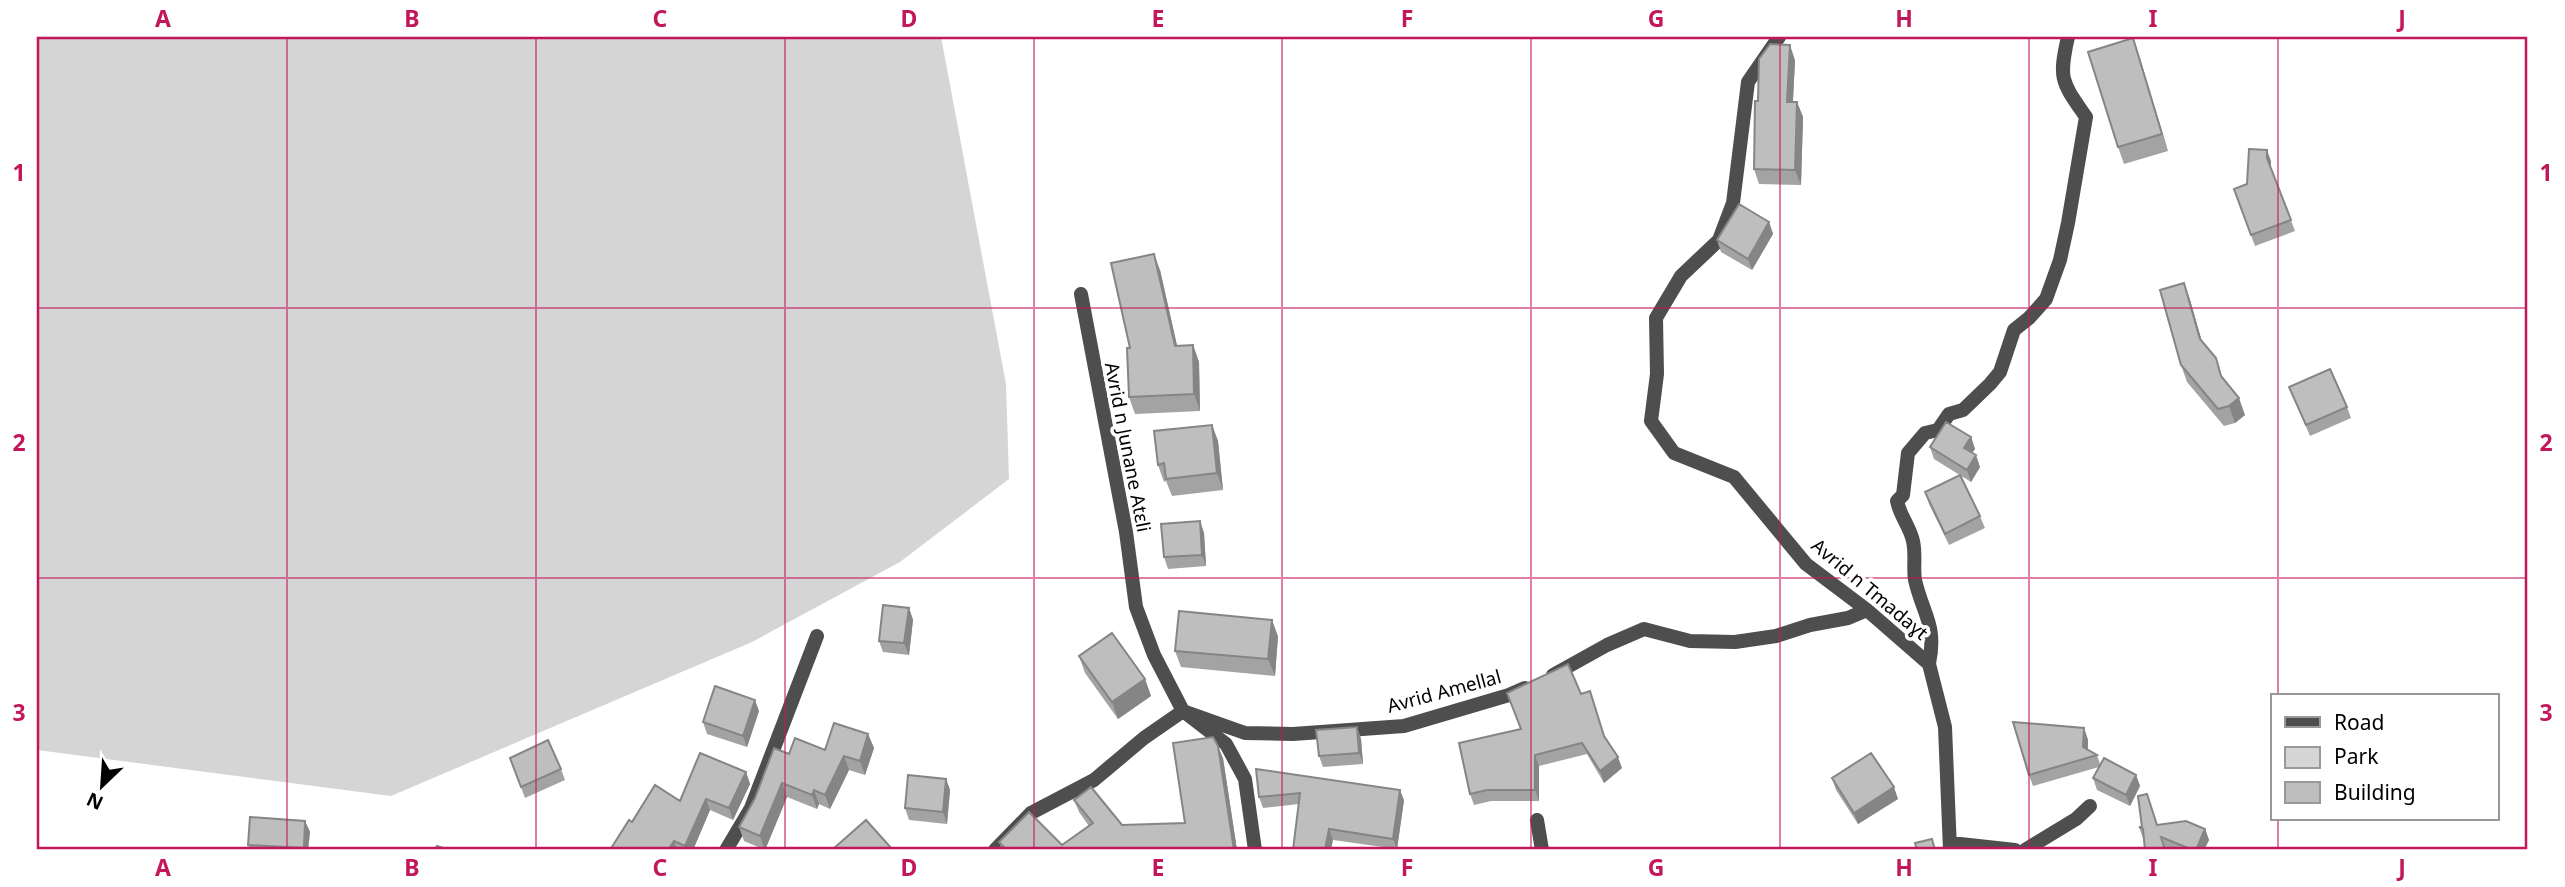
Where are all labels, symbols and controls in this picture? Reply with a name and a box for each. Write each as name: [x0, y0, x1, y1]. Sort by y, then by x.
text: A: [155, 2, 171, 34]
text: B: [404, 2, 420, 34]
text: C: [653, 2, 668, 34]
text: D: [901, 2, 917, 34]
text: E: [1152, 2, 1164, 34]
text: F: [1401, 2, 1413, 34]
text: G: [1648, 2, 1664, 34]
text: H: [1895, 2, 1913, 34]
text: I: [2149, 2, 2158, 34]
text: J: [2396, 2, 2406, 34]
text: 1: [12, 156, 26, 188]
text: 1: [2539, 156, 2553, 188]
street label: Avrid n Junane Atɛli: [1099, 360, 1157, 534]
text: 2: [12, 426, 26, 458]
text: 2: [2539, 426, 2553, 458]
street label: Avrid n Tmadaɣt: [1806, 533, 1934, 646]
street label: Avrid Amellal: [1384, 663, 1504, 719]
legend: [2271, 694, 2498, 820]
text: 3: [12, 696, 26, 728]
text: 3: [2539, 696, 2553, 728]
text: Road: [2334, 708, 2384, 736]
text: Park: [2334, 742, 2379, 770]
north arrow: [66, 750, 136, 820]
text: Building: [2334, 778, 2416, 806]
text: N: [82, 786, 107, 816]
text: A: [155, 851, 171, 883]
text: B: [404, 851, 420, 883]
text: C: [653, 851, 668, 883]
text: D: [901, 851, 917, 883]
text: E: [1152, 851, 1164, 883]
text: F: [1401, 851, 1413, 883]
text: G: [1648, 851, 1664, 883]
text: H: [1895, 851, 1913, 883]
text: I: [2149, 851, 2158, 883]
text: J: [2396, 851, 2406, 883]

